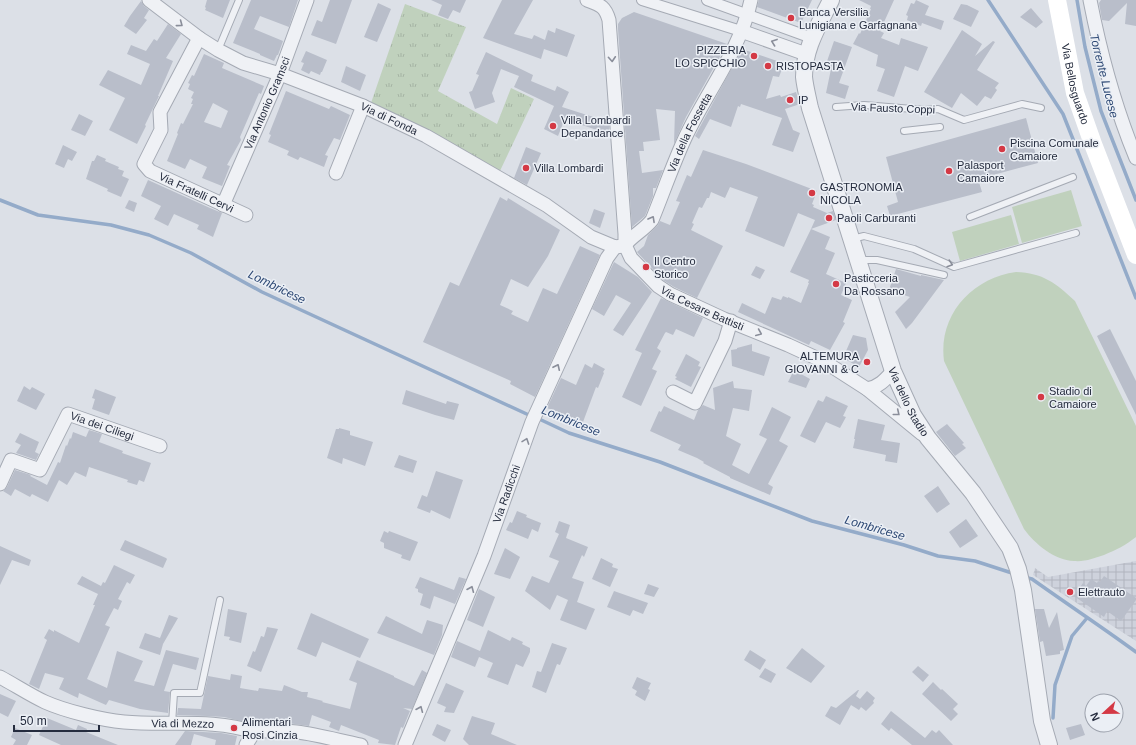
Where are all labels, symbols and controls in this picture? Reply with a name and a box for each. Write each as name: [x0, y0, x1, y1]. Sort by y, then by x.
place label: Banca Versilia Lunigiana e Garfagnana: [799, 6, 918, 31]
marker: Banca Versilia Lunigiana e Garfagnana: [786, 13, 796, 23]
one-way arrow: [175, 19, 182, 26]
water label: Torrente Lucese: [1087, 32, 1121, 120]
one-way arrow: [770, 39, 777, 47]
street label: Via Bellosguardo: [1060, 43, 1092, 126]
place label: PIZZERIA LO SPICCHIO: [675, 44, 747, 69]
marker: PIZZERIA LO SPICCHIO: [749, 51, 759, 61]
street label: Via Antonio Gramsci: [242, 55, 292, 151]
one-way arrow: [607, 56, 616, 62]
place label: RISTOPASTA: [776, 60, 845, 72]
marker: RISTOPASTA: [763, 61, 773, 71]
street label: Via della Fossetta: [665, 90, 715, 174]
place label: IP: [798, 94, 808, 106]
marker: IP: [785, 95, 795, 105]
street label: Via di Fonda: [359, 100, 420, 138]
street label: Via Fausto Coppi: [851, 101, 935, 115]
place label: Villa Lombardi Depandance: [561, 114, 631, 139]
marker: Villa Lombardi Depandance: [548, 121, 558, 131]
place label: Piscina Comunale Camaiore: [1010, 137, 1099, 162]
marker: Piscina Comunale Camaiore: [997, 144, 1007, 154]
place label: Palasport Camaiore: [957, 159, 1005, 184]
place label: Villa Lombardi: [534, 162, 604, 174]
marker: Villa Lombardi: [521, 163, 531, 173]
marker: Palasport Camaiore: [944, 166, 954, 176]
street label: Via Fratelli Cervi: [157, 170, 236, 215]
place label: GASTRONOMIA NICOLA: [820, 181, 903, 206]
marker: GASTRONOMIA NICOLA: [807, 188, 817, 198]
place label: Paoli Carburanti: [837, 212, 916, 224]
marker: Paoli Carburanti: [824, 213, 834, 223]
one-way arrow: [647, 216, 654, 223]
place label: Il Centro Storico: [654, 255, 696, 280]
one-way arrow: [946, 259, 953, 268]
marker: Il Centro Storico: [641, 262, 651, 272]
water label: Lombricese: [246, 267, 308, 307]
place label: Pasticceria Da Rossano: [844, 272, 905, 297]
marker: Pasticceria Da Rossano: [831, 279, 841, 289]
street label: Via Cesare Battisti: [658, 284, 746, 332]
one-way arrow: [756, 328, 763, 336]
place label: ALTEMURA GIOVANNI & C: [785, 350, 860, 375]
marker: ALTEMURA GIOVANNI & C: [862, 357, 872, 367]
one-way arrow: [552, 364, 560, 372]
street label: Via dello Stadio: [886, 365, 931, 438]
place label: Stadio di Camaiore: [1049, 385, 1097, 410]
marker: Stadio di Camaiore: [1036, 392, 1046, 402]
water label: Lombricese: [540, 403, 603, 439]
street label: Via dei Ciliegi: [69, 409, 136, 443]
one-way arrow: [892, 409, 900, 416]
one-way arrow: [521, 438, 529, 445]
street label: Via Radicchi: [490, 463, 522, 524]
water label: Lombricese: [843, 513, 907, 543]
one-way arrow: [466, 586, 474, 593]
place label: Elettrauto: [1078, 586, 1125, 598]
marker: Elettrauto: [1065, 587, 1075, 597]
north arrow: [1084, 693, 1124, 733]
one-way arrow: [416, 706, 424, 713]
scale bar: [14, 707, 99, 733]
text: N: [1088, 711, 1102, 723]
text: 50 m: [20, 714, 47, 728]
place label: Alimentari Rosi Cinzia: [242, 716, 299, 741]
street label: Via di Mezzo: [151, 717, 215, 730]
marker: Alimentari Rosi Cinzia: [229, 723, 239, 733]

